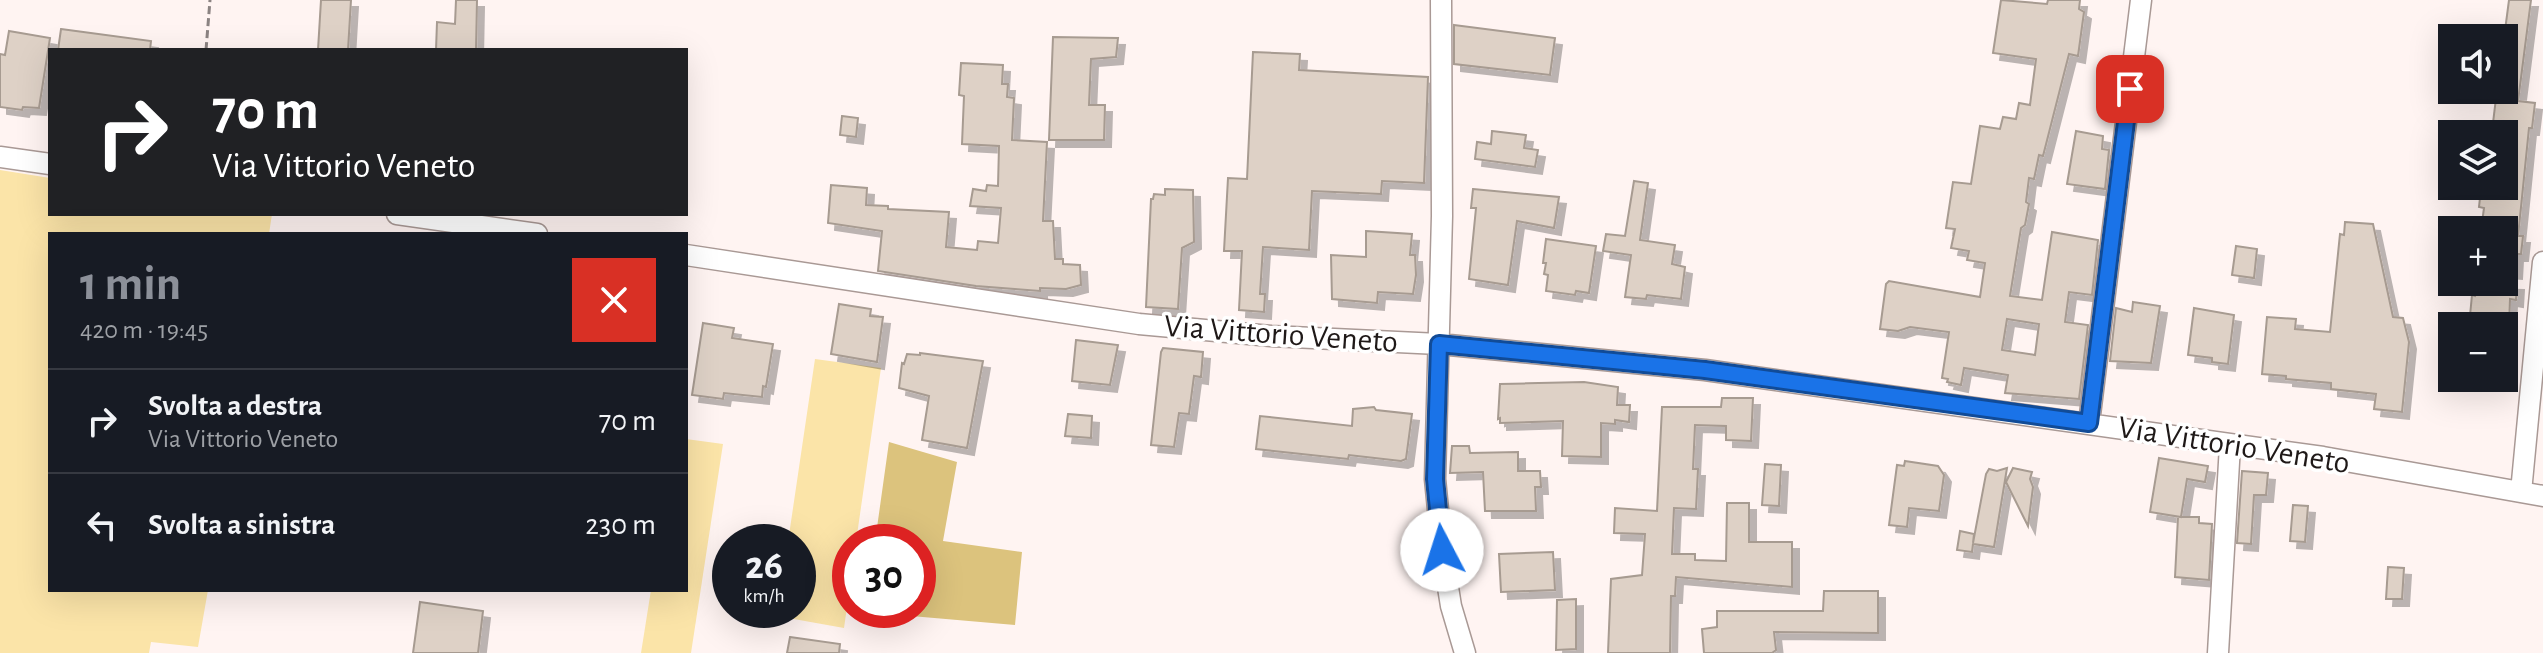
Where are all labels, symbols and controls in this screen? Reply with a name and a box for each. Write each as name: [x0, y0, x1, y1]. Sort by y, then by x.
map controls: [2438, 24, 2518, 392]
button: sound: [2438, 24, 2518, 104]
pin: [2096, 55, 2164, 123]
icon: arrive: [2108, 67, 2152, 111]
icon: right: [80, 80, 184, 184]
text: 70 m: [212, 83, 319, 139]
button: layers: [2438, 120, 2518, 200]
text: Via Vittorio Veneto: [212, 148, 475, 184]
button: +: [2438, 216, 2518, 296]
button: close: [572, 258, 656, 342]
text: 1 min: [80, 261, 181, 309]
street label: Via Vittorio Veneto: [1163, 310, 1399, 358]
button: −: [2438, 312, 2518, 392]
text: 420 m · 19:45: [80, 317, 208, 343]
text: Svolta a destra: [148, 391, 322, 421]
icon: right: [80, 399, 124, 443]
text: 70 m: [599, 406, 656, 436]
street label: Via Vittorio Veneto: [2116, 411, 2352, 479]
text: Via Vittorio Veneto: [148, 426, 338, 452]
icon: left: [80, 503, 124, 547]
position arrow: [1400, 508, 1484, 592]
text: Svolta a sinistra: [148, 510, 335, 540]
text: 230 m: [585, 510, 656, 540]
speed limit sign: 30: [832, 524, 936, 628]
text: 26: [745, 546, 783, 586]
text: km/h: [743, 586, 785, 606]

